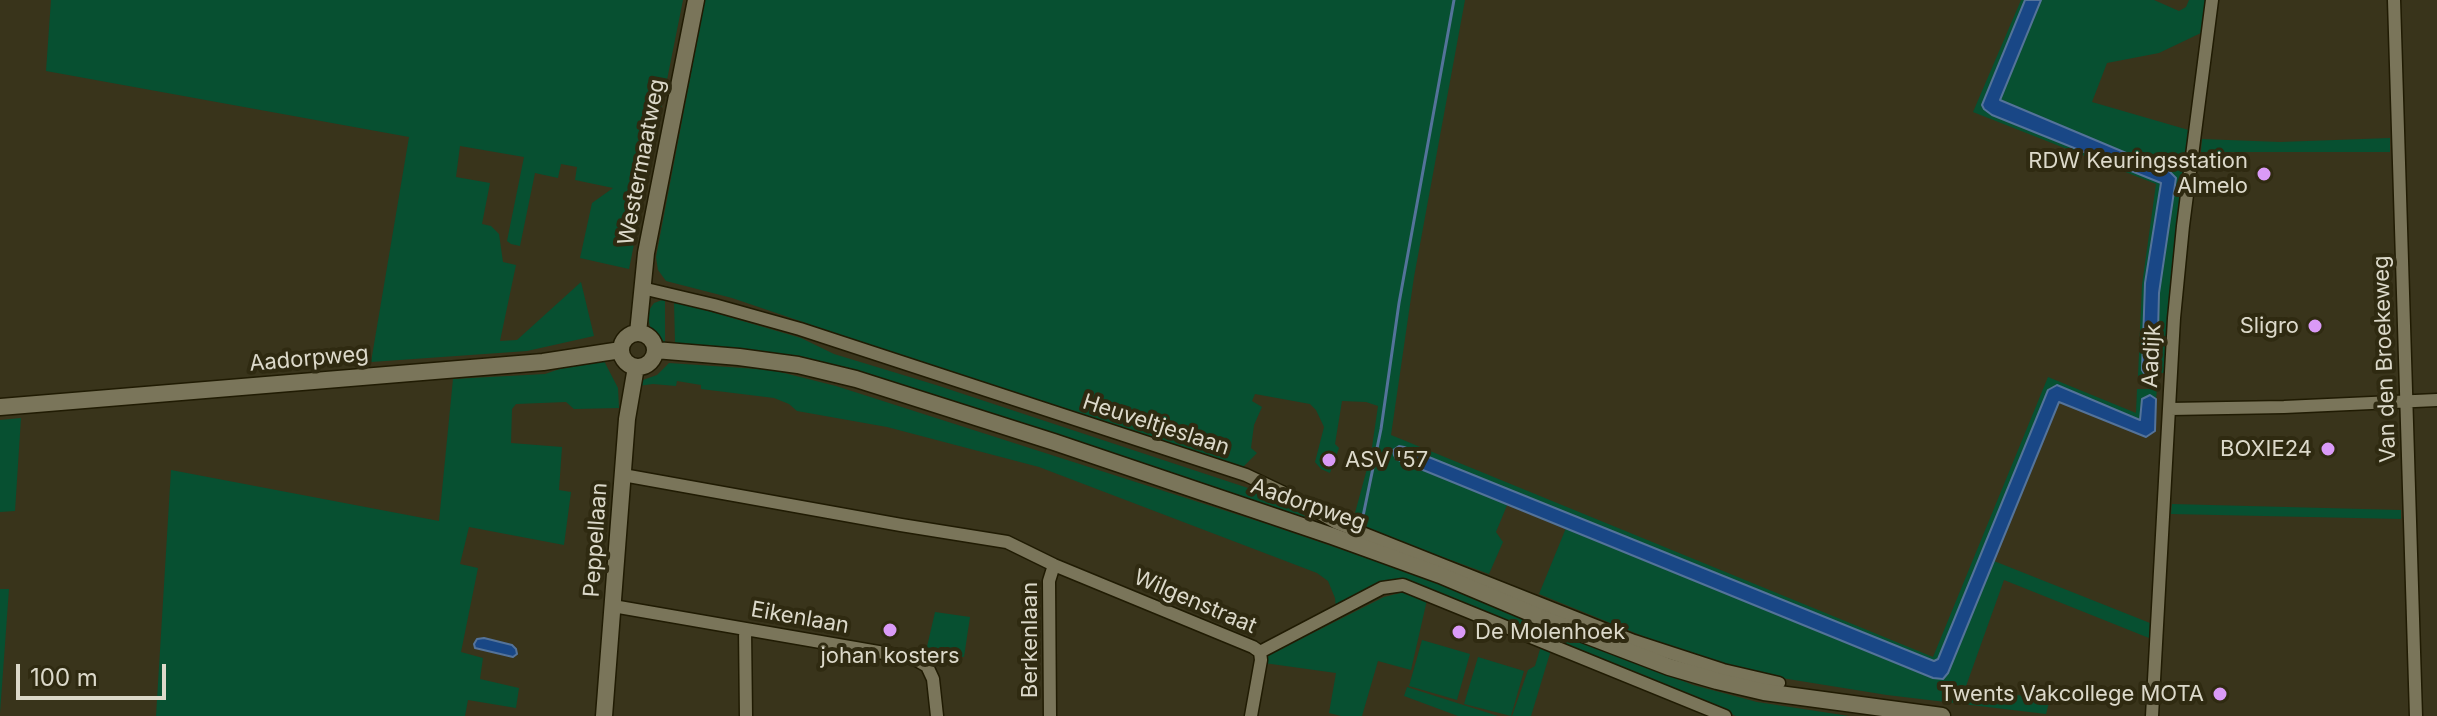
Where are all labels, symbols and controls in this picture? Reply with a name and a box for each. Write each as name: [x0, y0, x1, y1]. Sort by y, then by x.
street label: Westermaatweg: [613, 77, 671, 247]
place label: RDW Keuringsstation Almelo: [2028, 148, 2248, 200]
marker: RDW Keuringsstation Almelo: [2255, 165, 2273, 183]
street label: Van den Broekeweg: [2368, 255, 2402, 463]
place label: Sligro: [2240, 313, 2299, 339]
marker: Sligro: [2306, 317, 2324, 335]
street label: Aadijk: [2137, 323, 2167, 389]
street label: Aadorpweg: [248, 341, 370, 377]
street label: Heuveltjeslaan: [1079, 389, 1233, 461]
place label: BOXIE24: [2220, 436, 2312, 462]
marker: BOXIE24: [2319, 440, 2337, 458]
place label: ASV '57: [1345, 447, 1428, 473]
marker: ASV '57: [1320, 451, 1338, 469]
street label: Aadorpweg: [1247, 473, 1369, 537]
street label: Peppellaan: [579, 482, 613, 598]
street label: Wilgenstraat: [1130, 564, 1260, 640]
street label: Berkenlaan: [1017, 582, 1043, 698]
street label: Eikenlaan: [749, 596, 851, 640]
place label: De Molenhoek: [1475, 619, 1625, 645]
marker: johan kosters: [881, 621, 899, 639]
marker: De Molenhoek: [1450, 623, 1468, 641]
place label: johan kosters: [820, 643, 960, 669]
scale bar: [20, 648, 170, 698]
text: 100 m: [30, 663, 98, 692]
place label: Twents Vakcollege MOTA: [1940, 681, 2204, 707]
marker: Twents Vakcollege MOTA: [2211, 685, 2229, 703]

